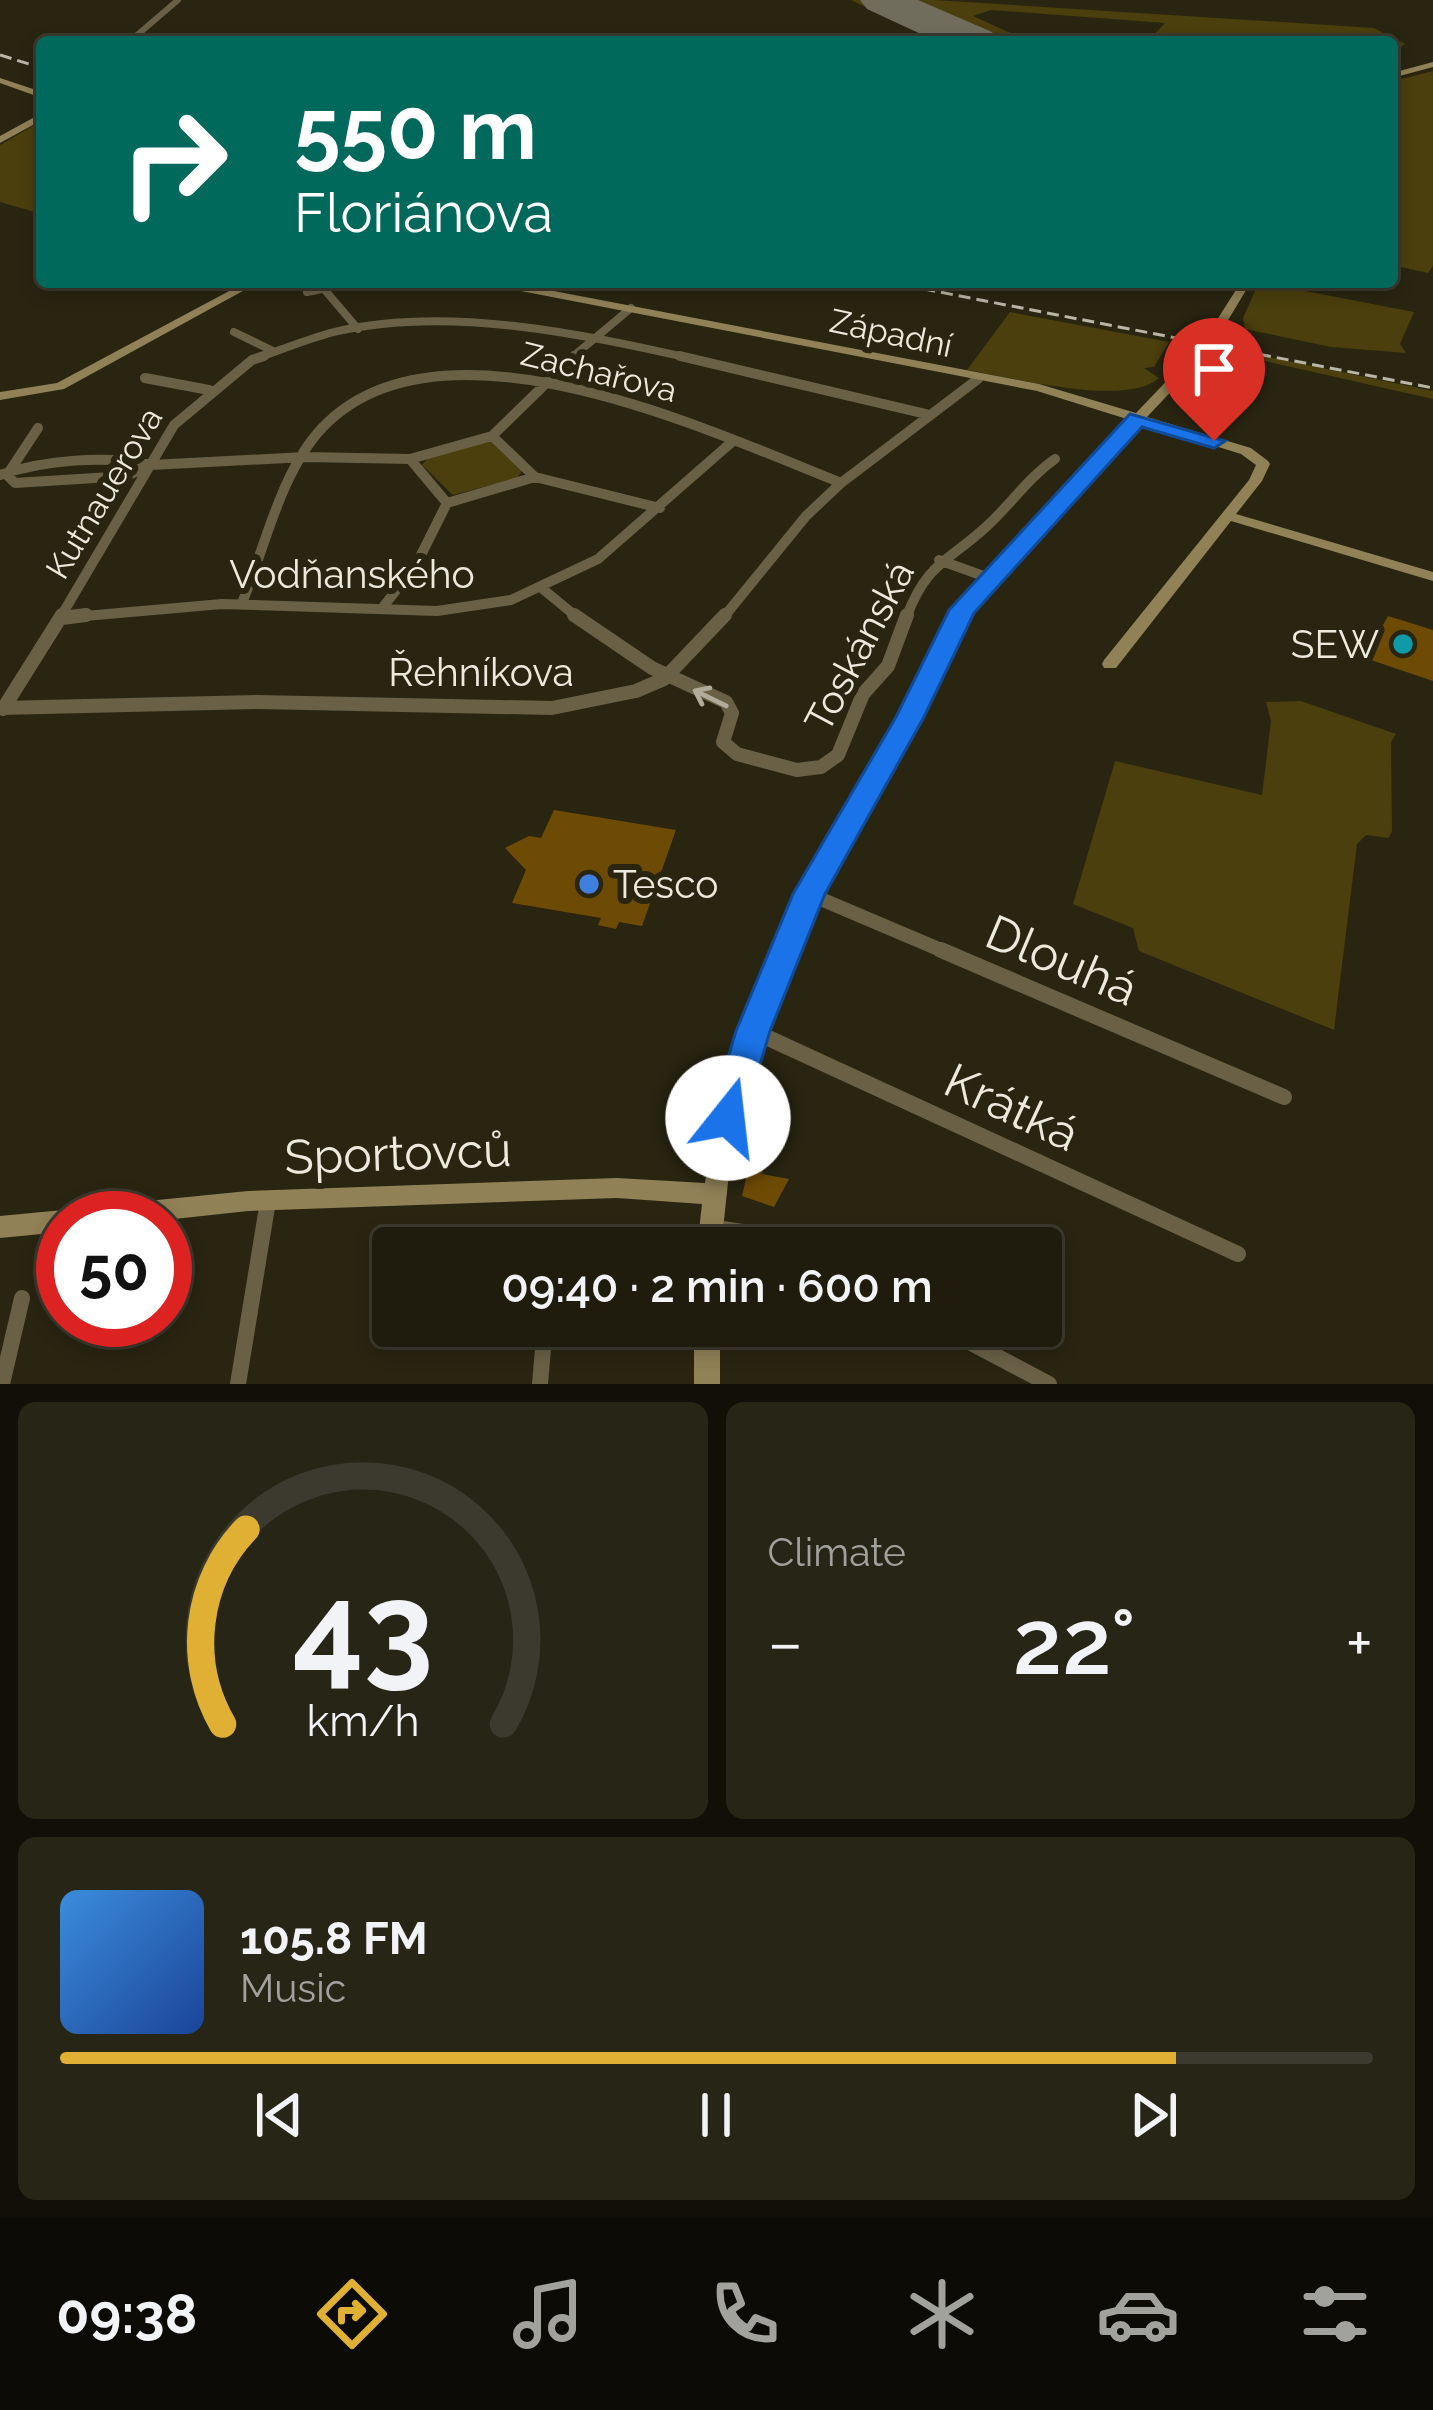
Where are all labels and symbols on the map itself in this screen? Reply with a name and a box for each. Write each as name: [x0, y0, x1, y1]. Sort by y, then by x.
street label: Západní: [826, 301, 957, 365]
pin: [1163, 318, 1265, 441]
street label: Zachařova: [517, 334, 681, 410]
street label: Kutnauerova: [38, 400, 170, 586]
street label: Vodňanského: [229, 551, 475, 597]
street label: Toskánská: [795, 553, 923, 739]
place label: SEW: [1291, 621, 1379, 667]
marker: SEW: [1390, 631, 1416, 657]
street label: Řehníkova: [388, 649, 574, 695]
one-way arrow: [693, 686, 729, 708]
place label: Tesco: [613, 861, 719, 907]
marker: Tesco: [576, 871, 602, 897]
street label: Dlouhá: [978, 903, 1146, 1017]
street label: Krátká: [936, 1052, 1088, 1162]
position arrow: [665, 1055, 791, 1181]
street label: Sportovců: [284, 1121, 512, 1185]
speed limit sign: 50: [36, 1191, 192, 1347]

